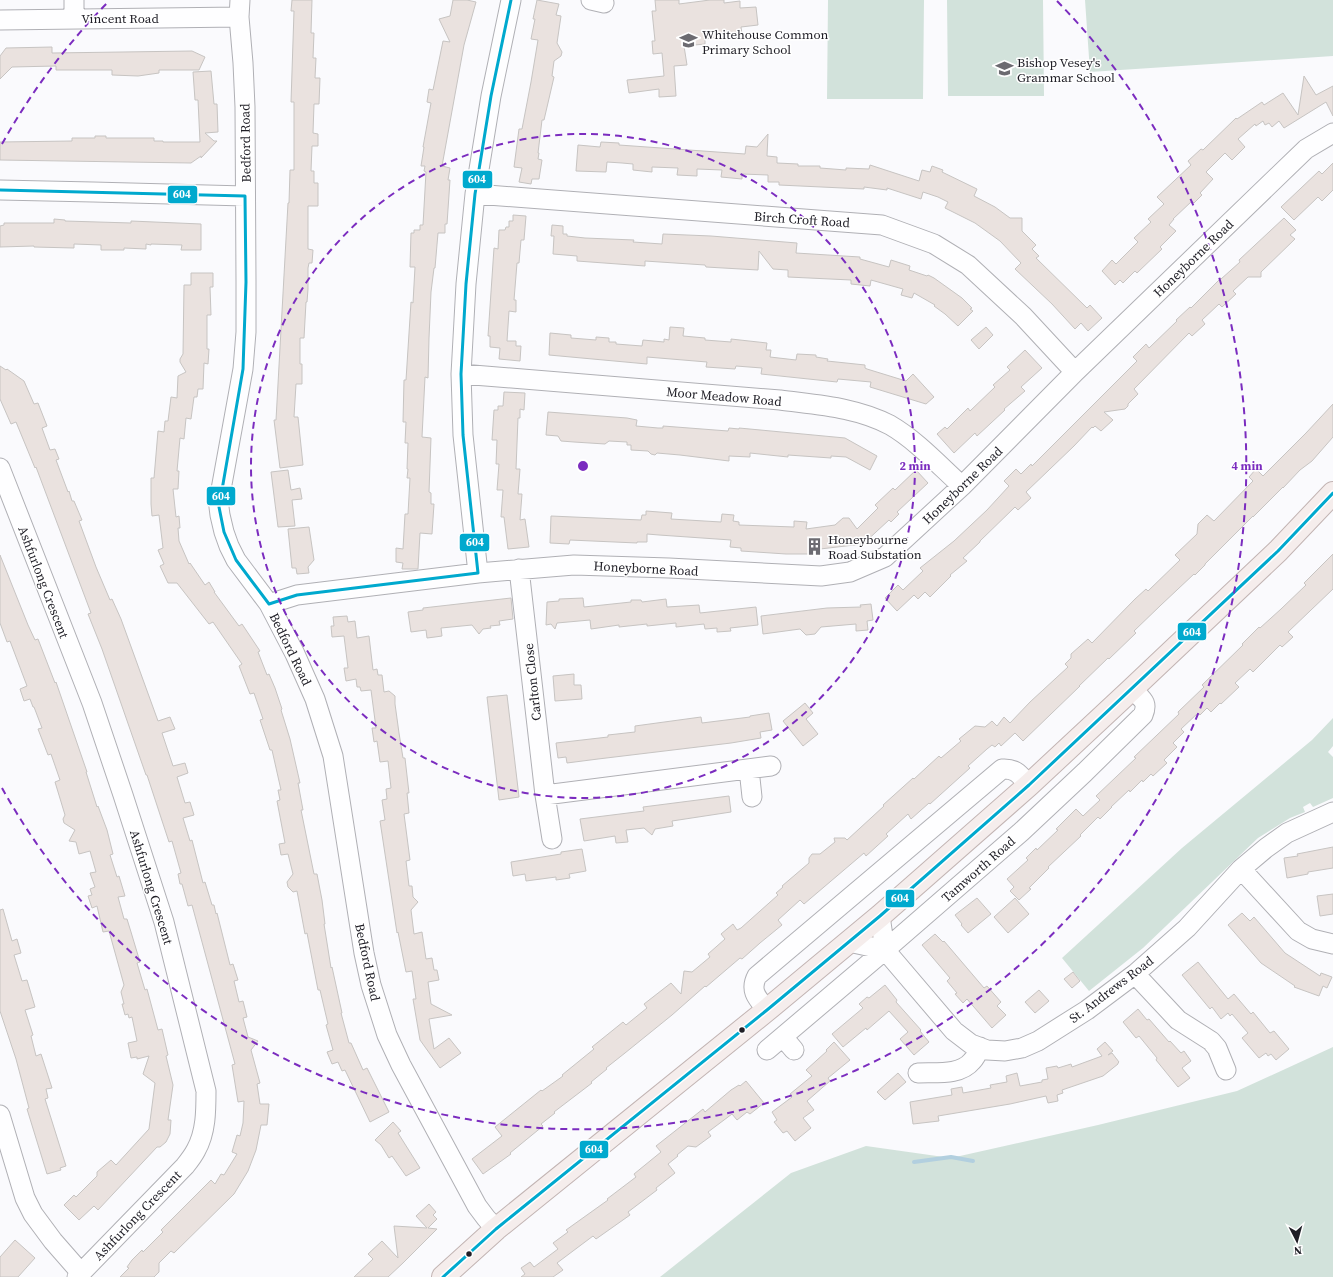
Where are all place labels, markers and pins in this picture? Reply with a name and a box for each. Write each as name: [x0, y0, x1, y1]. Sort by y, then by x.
place label: Whitehouse Common Primary School: [702, 26, 829, 58]
school or university icon: Whitehouse Common Primary School: [679, 31, 699, 51]
place label: Bishop Vesey's Grammar School: [1017, 54, 1115, 86]
school or university icon: Bishop Vesey's Grammar School: [994, 59, 1014, 79]
centre of rings: [576, 459, 590, 473]
place label: Honeybourne Road Substation: [828, 531, 922, 563]
building icon: Honeybourne Road Substation: [805, 536, 825, 556]
unlabelled marker: [737, 1025, 747, 1035]
unlabelled marker: [464, 1249, 474, 1259]

